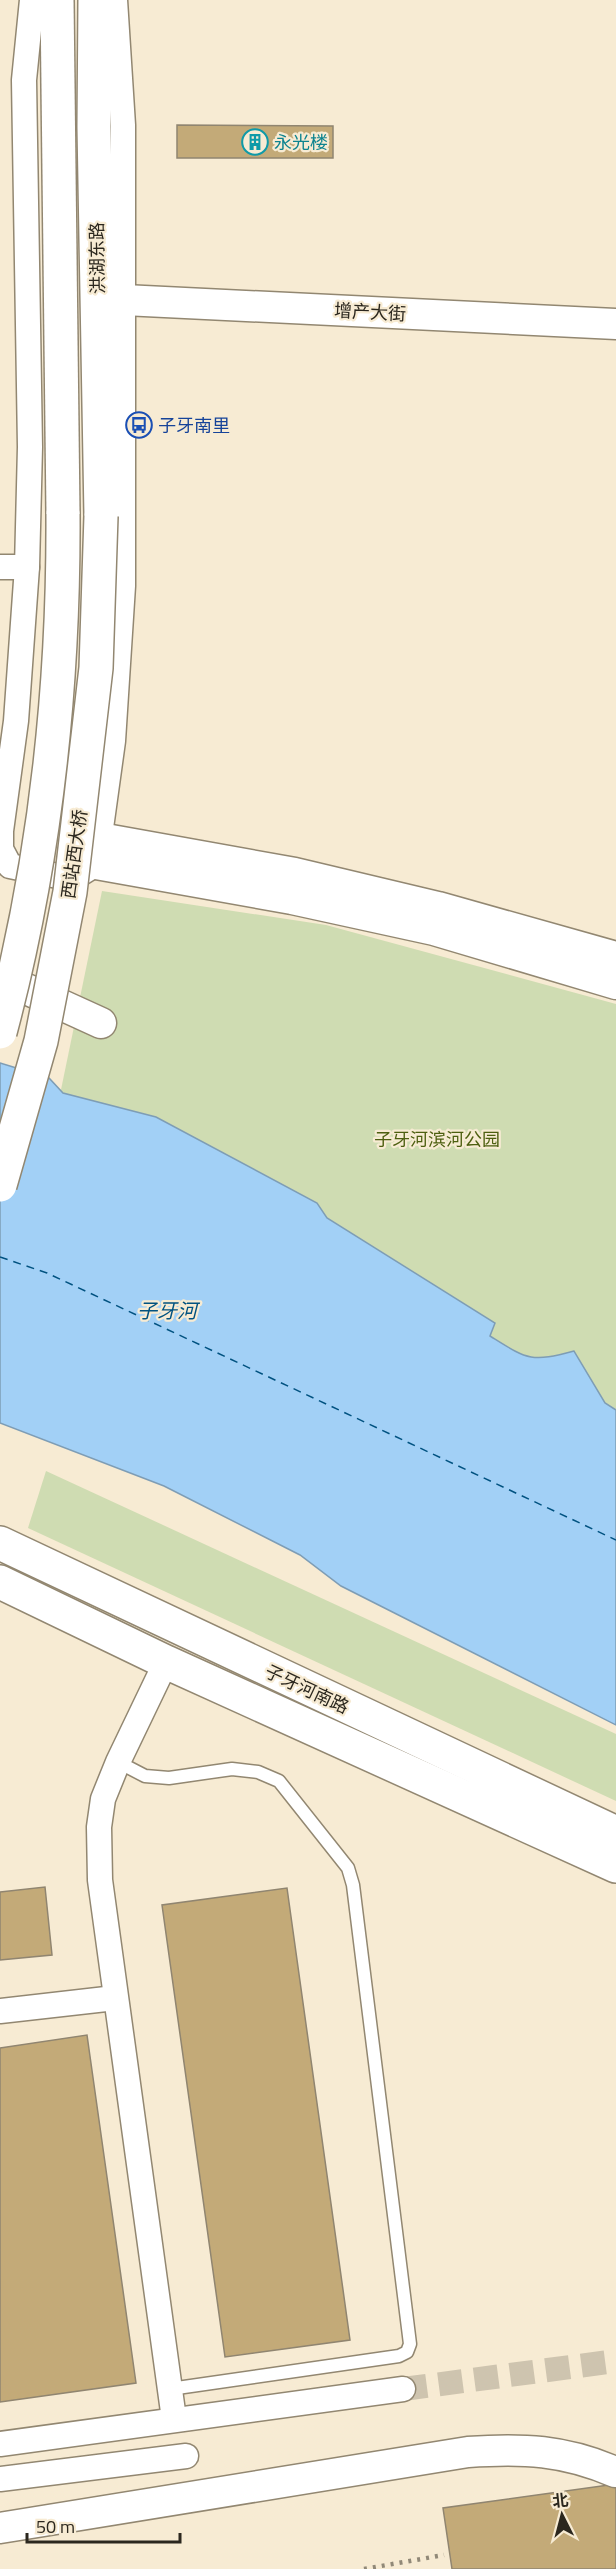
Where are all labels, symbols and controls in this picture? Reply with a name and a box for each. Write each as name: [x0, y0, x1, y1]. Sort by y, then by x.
building icon: 永光楼: [240, 127, 270, 157]
place label: 永光楼: [274, 129, 328, 156]
street label: 洪湖东路: [83, 222, 111, 294]
street label: 增产大街: [333, 297, 407, 327]
bus stop icon: 子牙南里: [124, 410, 154, 440]
place label: 子牙南里: [158, 412, 230, 439]
street label: 西站西大桥: [54, 808, 94, 900]
park label: 子牙河滨河公园: [374, 1126, 500, 1153]
water label: 子牙河: [137, 1295, 201, 1326]
street label: 子牙河南路: [261, 1658, 353, 1720]
north arrow: [532, 2485, 592, 2545]
text: 北: [551, 2487, 570, 2513]
scale bar: [27, 2506, 180, 2544]
text: 50 m: [36, 2513, 75, 2540]

